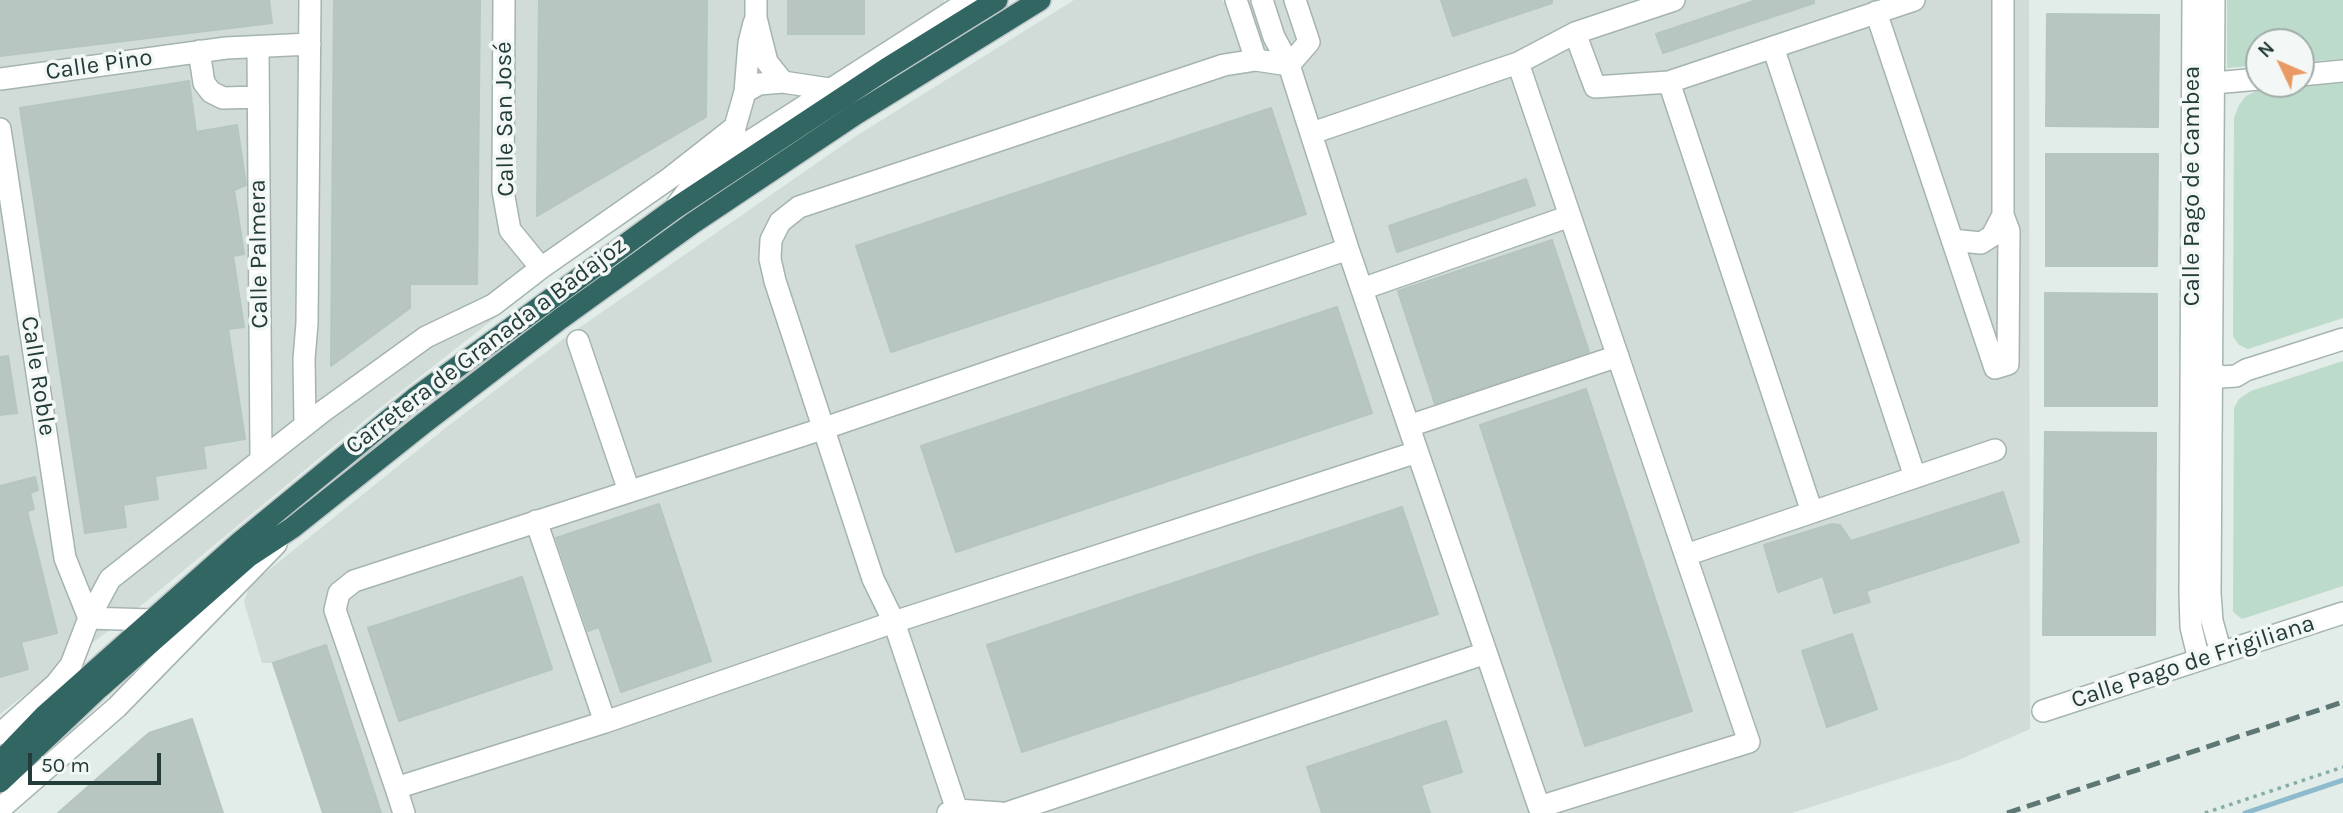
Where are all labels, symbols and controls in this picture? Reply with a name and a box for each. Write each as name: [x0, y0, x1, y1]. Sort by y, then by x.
north arrow: [2245, 28, 2315, 98]
text: N: [2254, 37, 2279, 62]
street label: Calle San José: [489, 41, 521, 197]
street label: Calle Pino: [44, 43, 154, 87]
street label: Calle Pago de Cambea: [2178, 66, 2206, 306]
street label: Calle Palmera: [243, 179, 275, 329]
street label: Carretera de Granada a Badajoz: [340, 231, 632, 461]
street label: Calle Roble: [14, 314, 62, 438]
street label: Calle Pago de Frigiliana: [2068, 609, 2318, 715]
scale bar: [32, 740, 164, 784]
text: 50 m: [41, 753, 90, 777]

